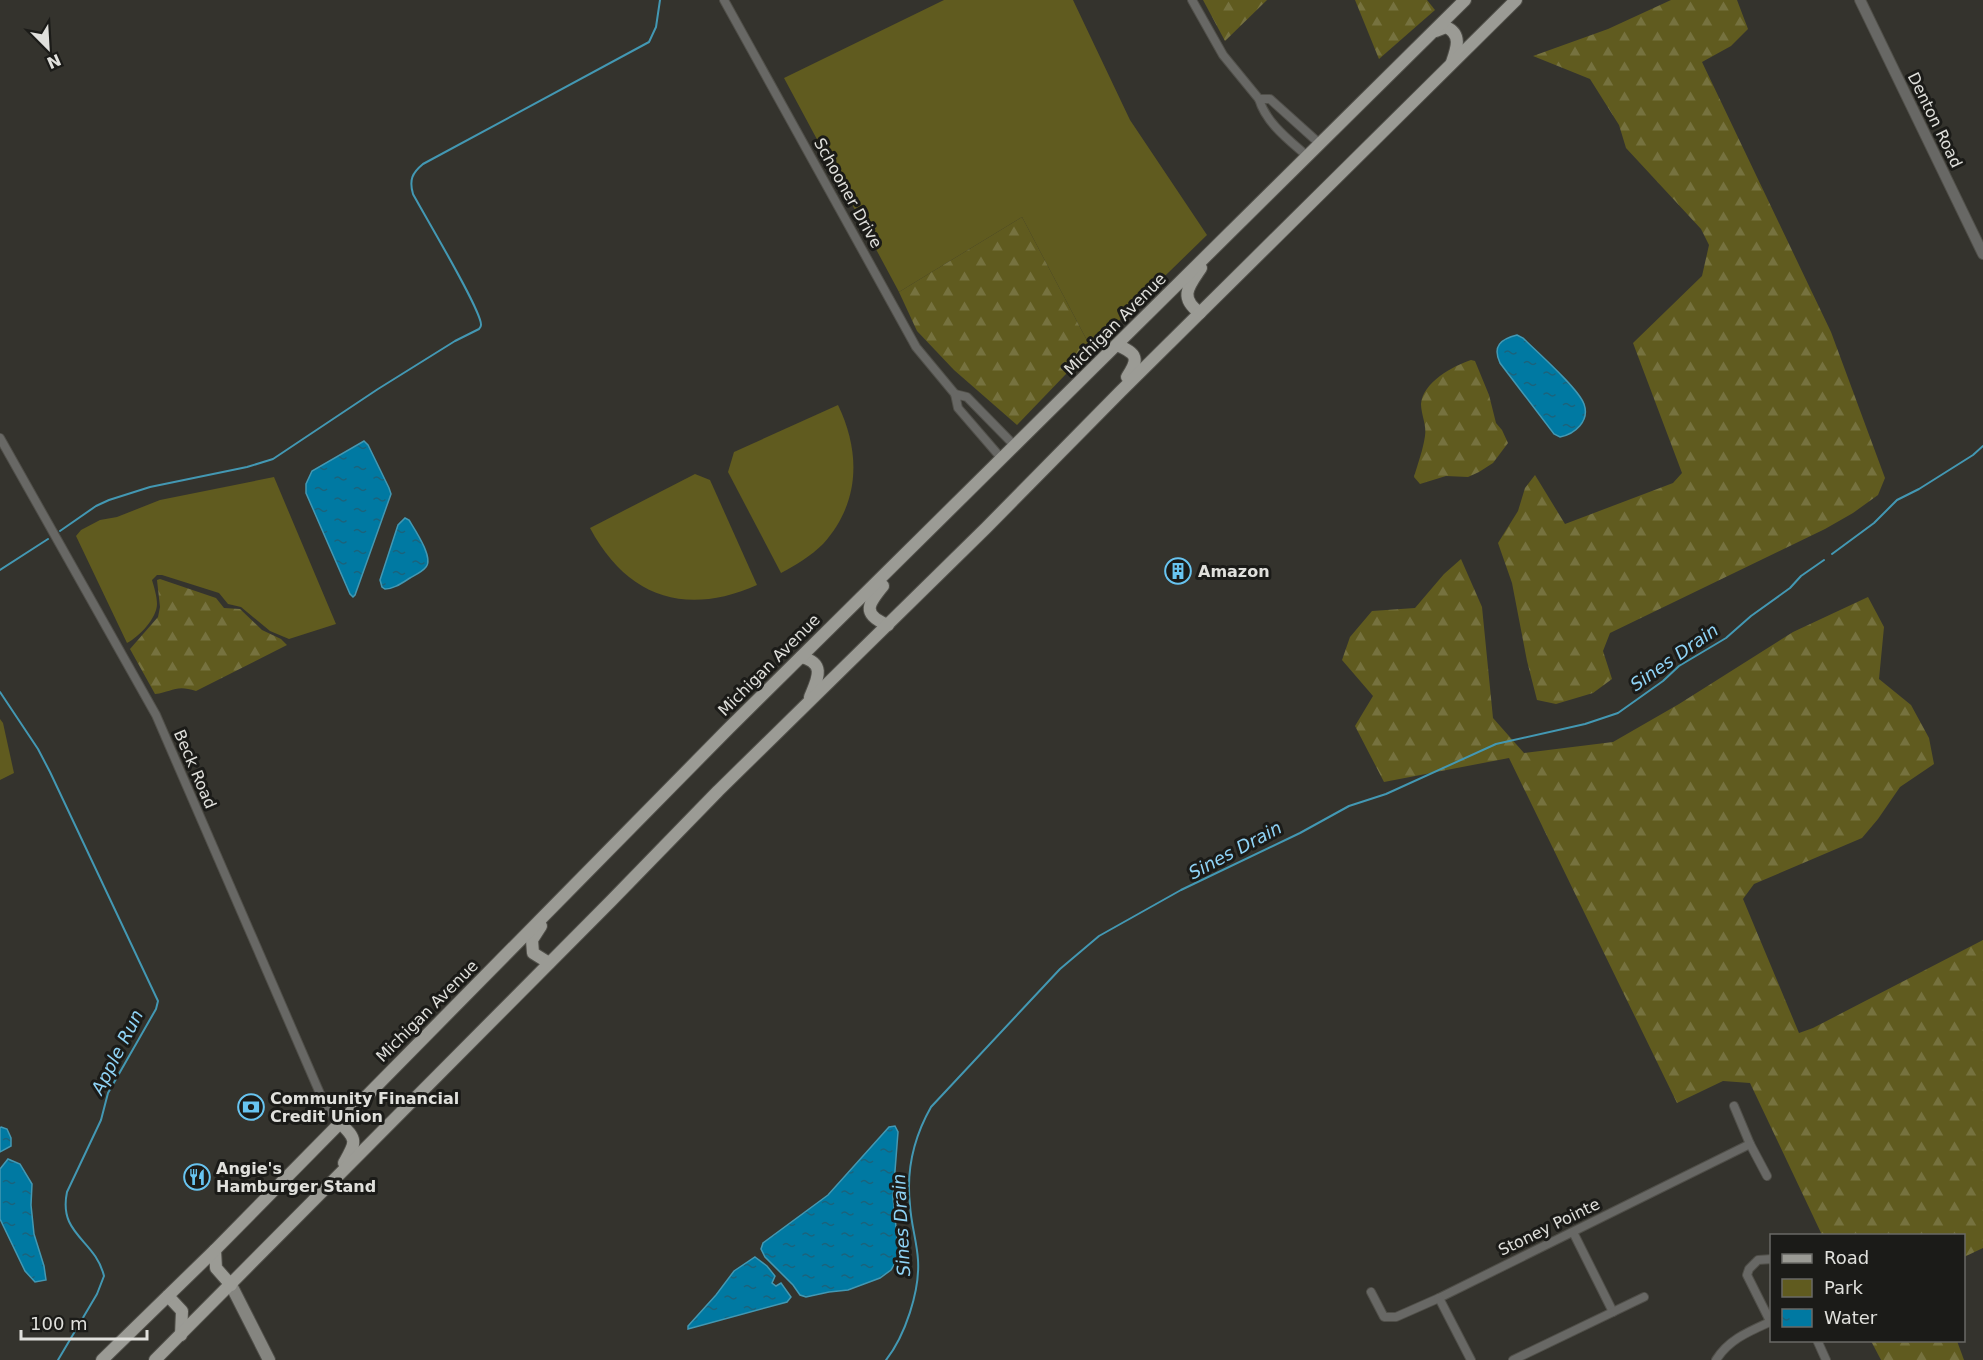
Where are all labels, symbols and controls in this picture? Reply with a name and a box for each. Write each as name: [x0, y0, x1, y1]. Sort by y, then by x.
north arrow: [18, 18, 78, 78]
text: N: [44, 50, 64, 73]
street label: Denton Road: [1904, 69, 1966, 171]
street label: Schooner Drive: [810, 135, 886, 251]
street label: Michigan Avenue: [1060, 269, 1170, 379]
building icon: Amazon: [1163, 556, 1193, 586]
place label: Amazon: [1198, 562, 1270, 581]
street label: Michigan Avenue: [714, 610, 824, 720]
water label: Sines Drain: [1626, 619, 1722, 695]
street label: Beck Road: [170, 727, 220, 811]
water label: Sines Drain: [1185, 817, 1285, 883]
street label: Michigan Avenue: [372, 956, 482, 1066]
water label: Apple Run: [86, 1006, 147, 1099]
place label: Community Financial Credit Union: [270, 1089, 459, 1126]
bank icon: Community Financial Credit Union: [236, 1092, 266, 1122]
place label: Angie's Hamburger Stand: [216, 1159, 376, 1196]
restaurant icon: Angie's Hamburger Stand: [182, 1162, 212, 1192]
water label: Sines Drain: [888, 1173, 914, 1277]
street label: Stoney Pointe: [1495, 1194, 1603, 1260]
legend: [1770, 1234, 1965, 1342]
text: Road: [1824, 1247, 1869, 1268]
text: Park: [1824, 1277, 1863, 1298]
scale bar: [21, 1303, 147, 1341]
text: Water: [1824, 1307, 1878, 1328]
text: 100 m: [30, 1313, 88, 1334]

